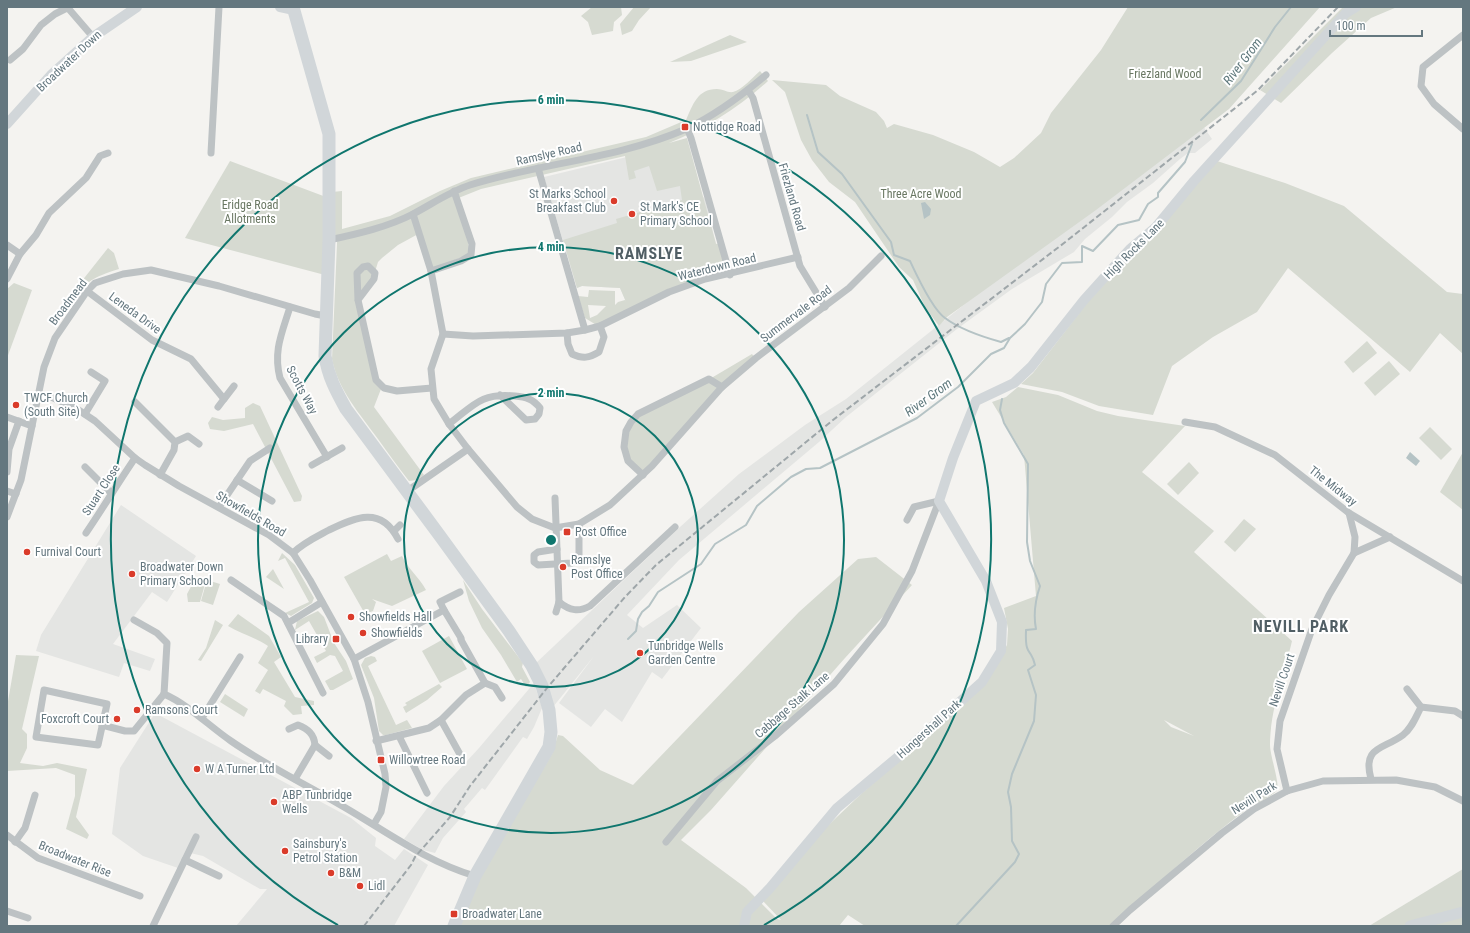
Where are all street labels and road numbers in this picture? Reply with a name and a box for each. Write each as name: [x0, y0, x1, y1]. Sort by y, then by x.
street label: Broadwater Down: [34, 27, 104, 95]
street label: Ramslye Road: [515, 140, 583, 168]
street label: Friezland Road: [776, 161, 808, 233]
street label: High Rocks Lane: [1101, 216, 1167, 282]
street label: Waterdown Road: [677, 251, 757, 283]
street label: Broadmead: [46, 276, 90, 328]
street label: Summervale Road: [758, 283, 834, 345]
street label: Leneda Drive: [106, 289, 164, 337]
street label: Scotts Way: [283, 363, 321, 417]
street label: Stuart Close: [79, 461, 123, 518]
street label: The Midway: [1306, 463, 1360, 509]
street label: Showfields Road: [214, 488, 288, 540]
street label: Nevill Court: [1266, 651, 1298, 708]
street label: Cabbage Stalk Lane: [752, 669, 832, 741]
street label: Hungershall Park: [894, 696, 964, 761]
street label: Nevill Park: [1229, 778, 1280, 817]
street label: Broadwater Rise: [37, 838, 114, 880]

